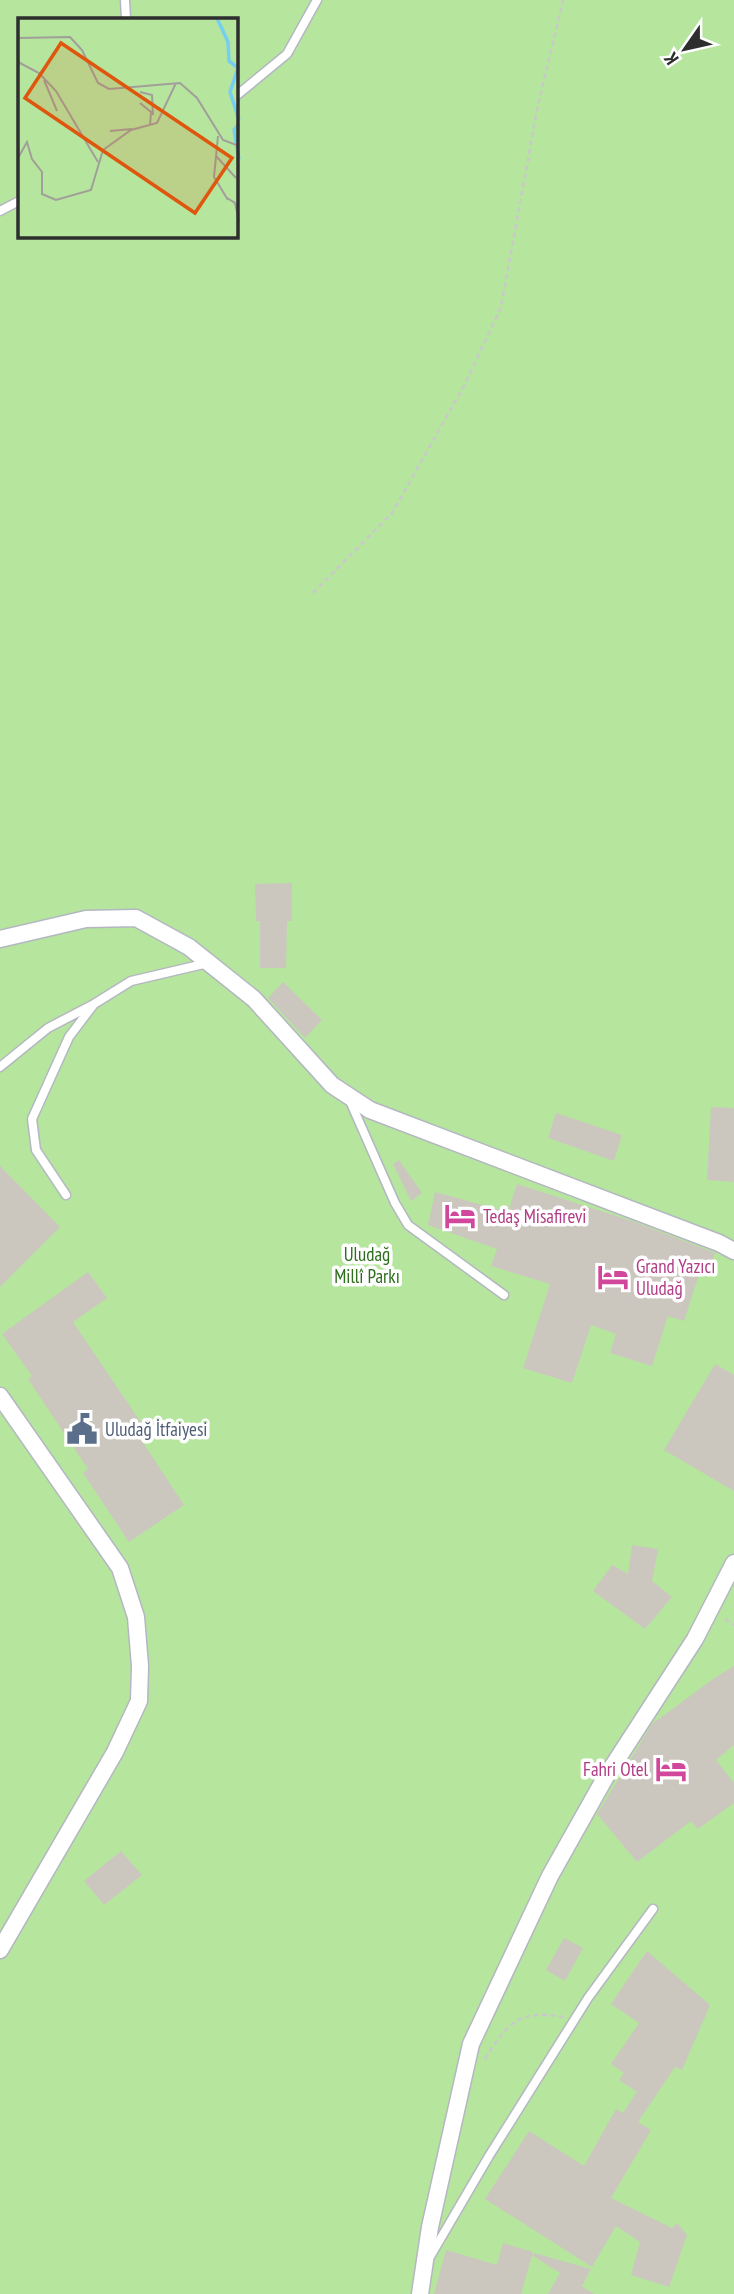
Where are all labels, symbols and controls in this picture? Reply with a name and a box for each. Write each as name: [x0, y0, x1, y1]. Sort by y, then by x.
north arrow: [650, 14, 720, 84]
inset map: [18, 18, 238, 238]
text: K: [658, 48, 684, 69]
hotel icon: Tedaş Misafirevi: [443, 1199, 477, 1233]
place label: Tedaş Misafirevi: [483, 1204, 586, 1228]
park label: Uludağ Millî Parkı: [334, 1242, 400, 1288]
place label: Grand Yazıcı Uludağ: [636, 1254, 715, 1300]
hotel icon: Grand Yazıcı Uludağ: [596, 1260, 630, 1294]
public building icon: Uludağ İtfaiyesi: [65, 1412, 99, 1446]
place label: Uludağ İtfaiyesi: [105, 1417, 207, 1441]
hotel icon: Fahri Otel: [654, 1752, 688, 1786]
place label: Fahri Otel: [583, 1757, 649, 1781]

